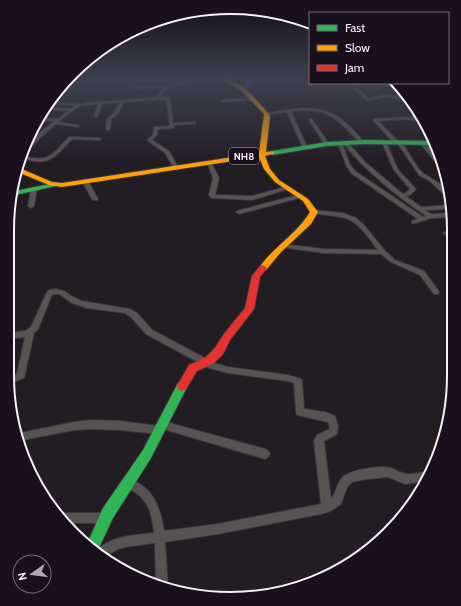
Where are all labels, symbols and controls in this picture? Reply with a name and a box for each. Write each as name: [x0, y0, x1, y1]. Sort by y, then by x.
legend: [309, 12, 449, 84]
text: Fast: [345, 20, 365, 35]
text: Slow: [345, 40, 370, 55]
text: Jam: [344, 60, 364, 75]
road number: NH8: [229, 148, 259, 164]
north arrow: [12, 554, 52, 594]
text: N: [15, 571, 30, 582]

